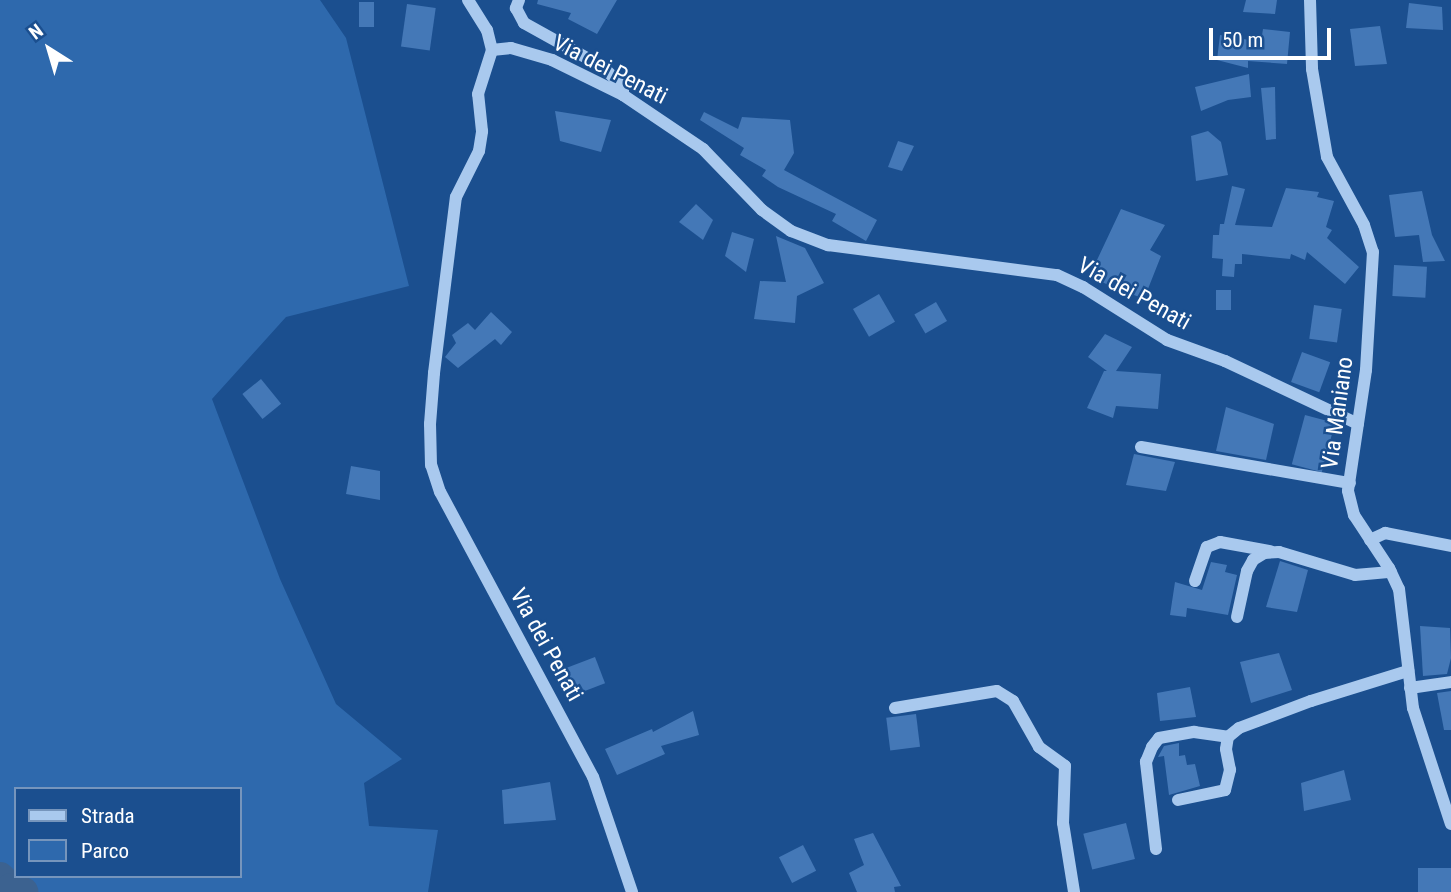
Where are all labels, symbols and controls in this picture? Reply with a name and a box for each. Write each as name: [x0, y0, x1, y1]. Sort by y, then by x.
north arrow: [14, 14, 84, 84]
scale bar: [1213, 14, 1336, 58]
text: N: [24, 19, 48, 45]
text: 50 m: [1222, 28, 1263, 52]
street label: Via dei Penati: [548, 29, 672, 111]
street label: Via dei Penati: [1073, 252, 1195, 336]
street label: Via Maniano: [1316, 355, 1360, 471]
street label: Via dei Penati: [504, 584, 588, 706]
legend: [14, 787, 242, 878]
text: Strada: [81, 804, 135, 828]
text: Parco: [81, 839, 129, 863]

